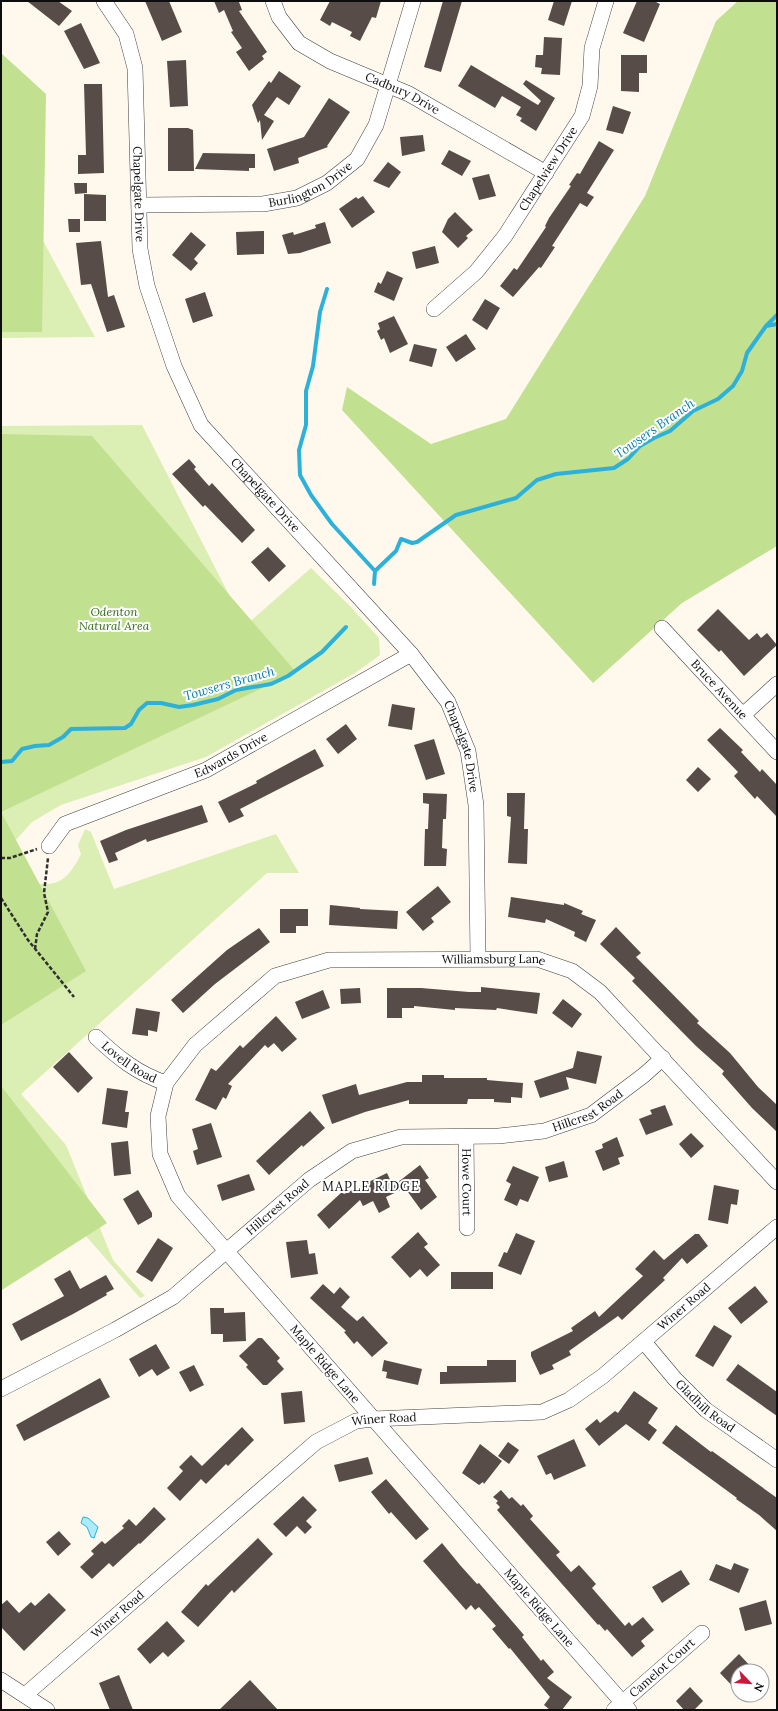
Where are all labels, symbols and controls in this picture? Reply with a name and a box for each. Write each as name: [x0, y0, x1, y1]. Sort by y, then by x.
street label: Cadbury Drive: [363, 69, 443, 117]
street label: Chapelview Drive: [515, 123, 581, 214]
street label: Chapelgate Drive: [130, 146, 148, 243]
street label: Burlington Drive: [267, 158, 355, 210]
water label: Towsers Branch: [611, 394, 698, 462]
street label: Chapelgate Drive: [228, 454, 304, 536]
park label: Odenton Natural Area: [79, 604, 150, 633]
street label: Bruce Avenue: [688, 656, 751, 723]
water label: Towsers Branch: [182, 662, 277, 705]
street label: Chapelgate Drive: [441, 698, 482, 794]
street label: Edwards Drive: [192, 729, 270, 781]
street label: Williamsburg Lane: [442, 951, 548, 969]
street label: Lovell Road: [99, 1038, 159, 1086]
street label: Hillcrest Road: [550, 1086, 626, 1135]
street label: Howe Court: [459, 1148, 475, 1216]
street label: Hillcrest Road: [243, 1175, 312, 1238]
district label: MAPLE RIDGE: [322, 1178, 420, 1195]
street label: Winer Road: [654, 1279, 713, 1333]
street label: Maple Ridge Lane: [287, 1321, 364, 1406]
street label: Gladhill Road: [673, 1376, 738, 1435]
street label: Winer Road: [351, 1409, 417, 1428]
street label: Maple Ridge Lane: [501, 1565, 578, 1650]
street label: Winer Road: [88, 1587, 147, 1641]
street label: Camelot Court: [626, 1634, 698, 1700]
north arrow: [730, 1663, 770, 1703]
text: N: [751, 1680, 767, 1694]

